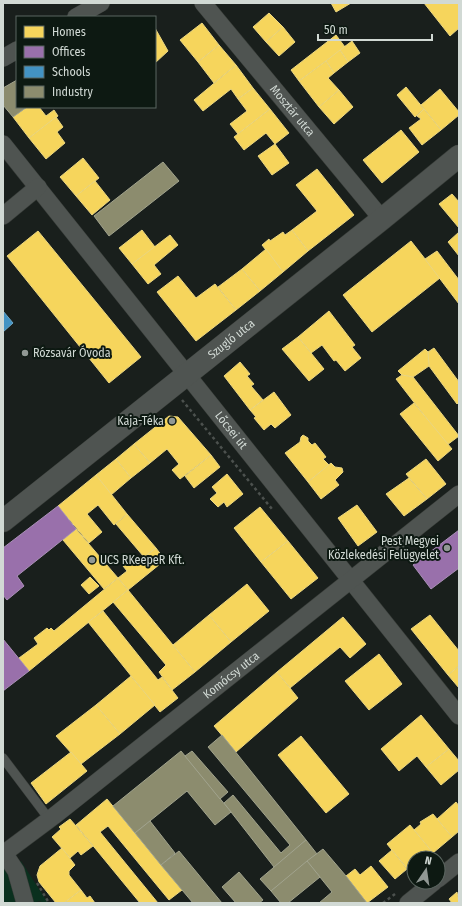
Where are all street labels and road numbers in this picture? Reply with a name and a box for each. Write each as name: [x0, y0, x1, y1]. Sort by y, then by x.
street label: Mosztár utca: [267, 82, 318, 139]
street label: Szugló utca: [205, 316, 258, 362]
street label: Lőcsei út: [212, 409, 250, 452]
street label: Komócsy utca: [201, 649, 262, 702]

